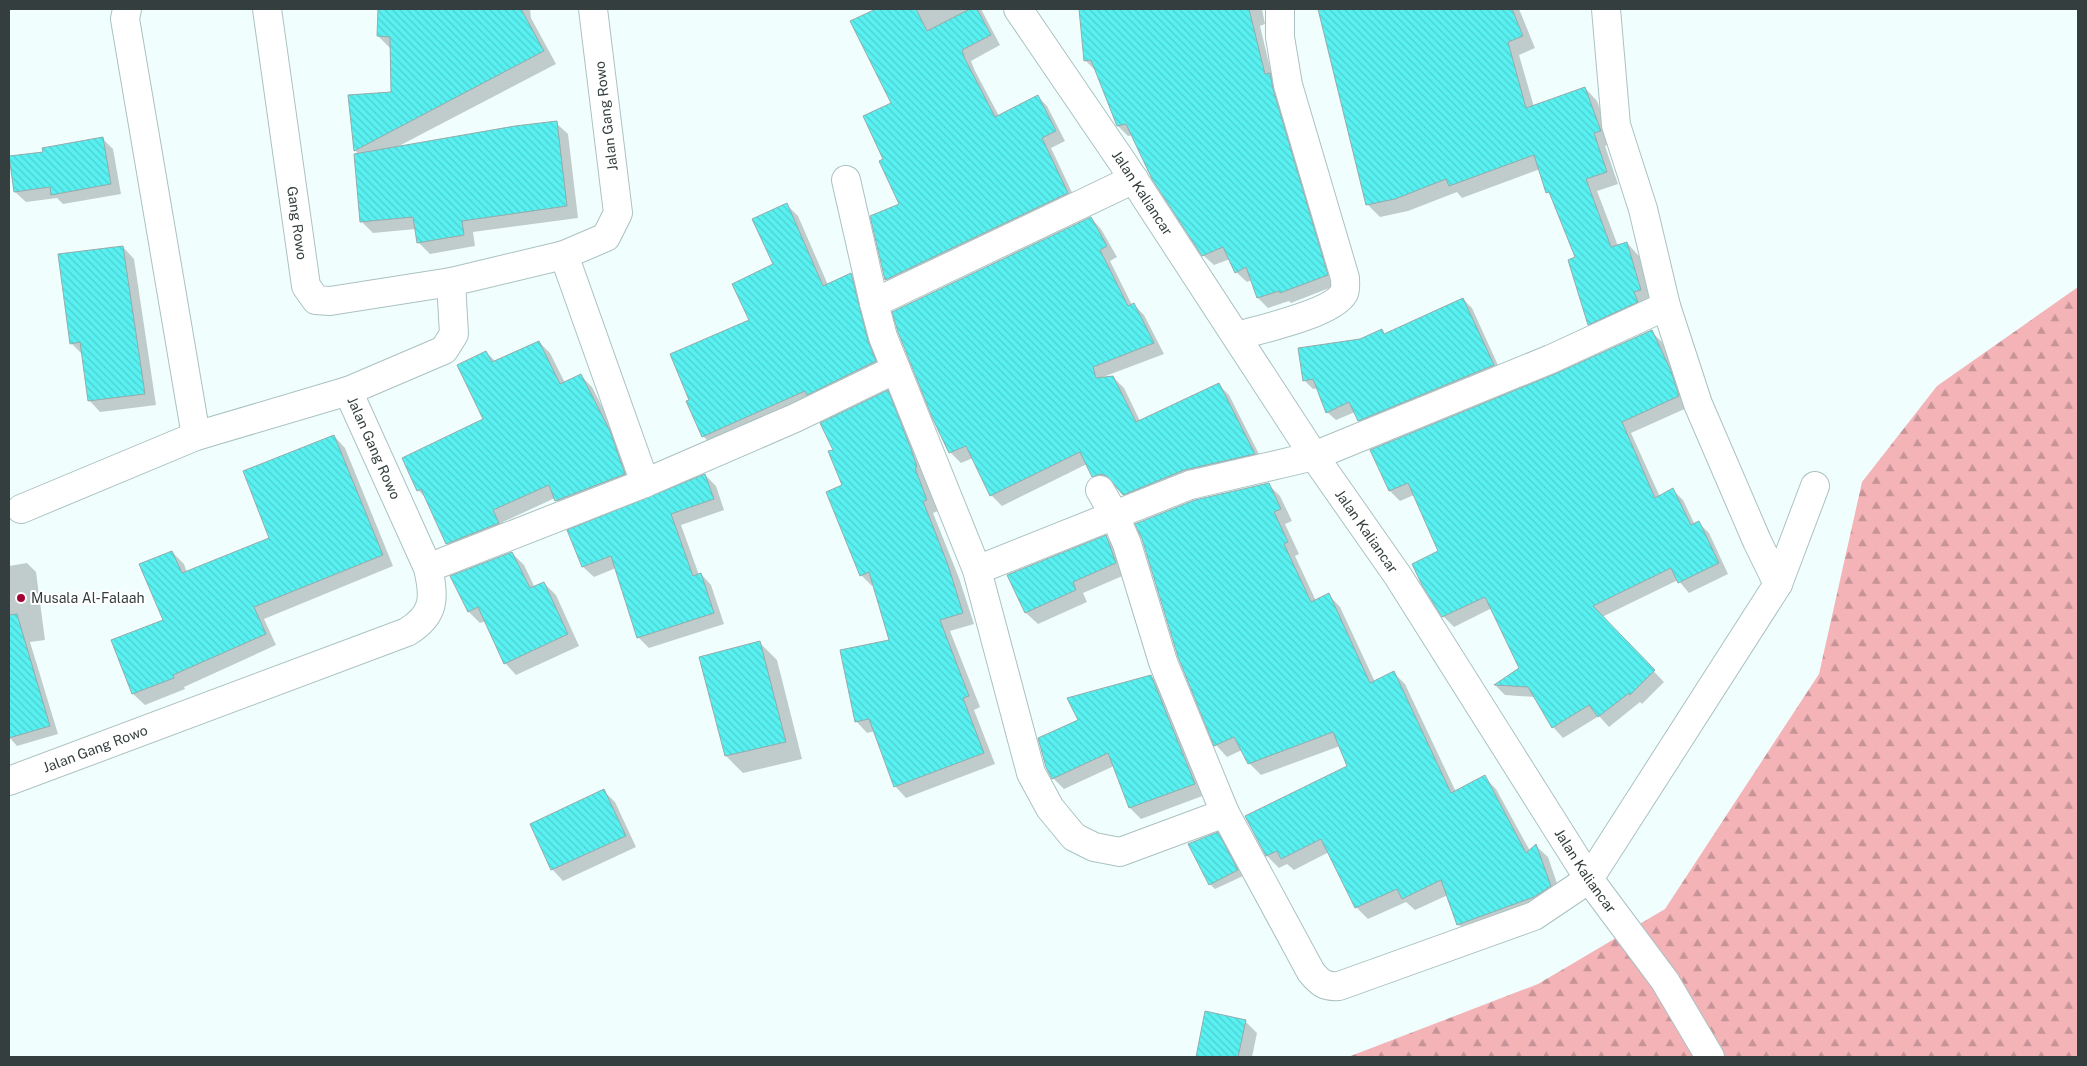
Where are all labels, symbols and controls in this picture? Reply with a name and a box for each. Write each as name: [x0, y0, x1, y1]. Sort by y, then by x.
street label: Jalan Gang Rowo: [591, 60, 621, 172]
street label: Jalan Kaliancar: [1109, 147, 1176, 238]
street label: Gang Rowo: [284, 185, 310, 261]
street label: Jalan Gang Rowo: [344, 394, 404, 502]
street label: Jalan Kaliancar: [1332, 486, 1401, 576]
place label: Musala Al-Falaah: [31, 590, 145, 606]
marker: Musala Al-Falaah: [15, 592, 27, 604]
street label: Jalan Gang Rowo: [41, 722, 150, 776]
street label: Jalan Kaliancar: [1551, 826, 1619, 916]

